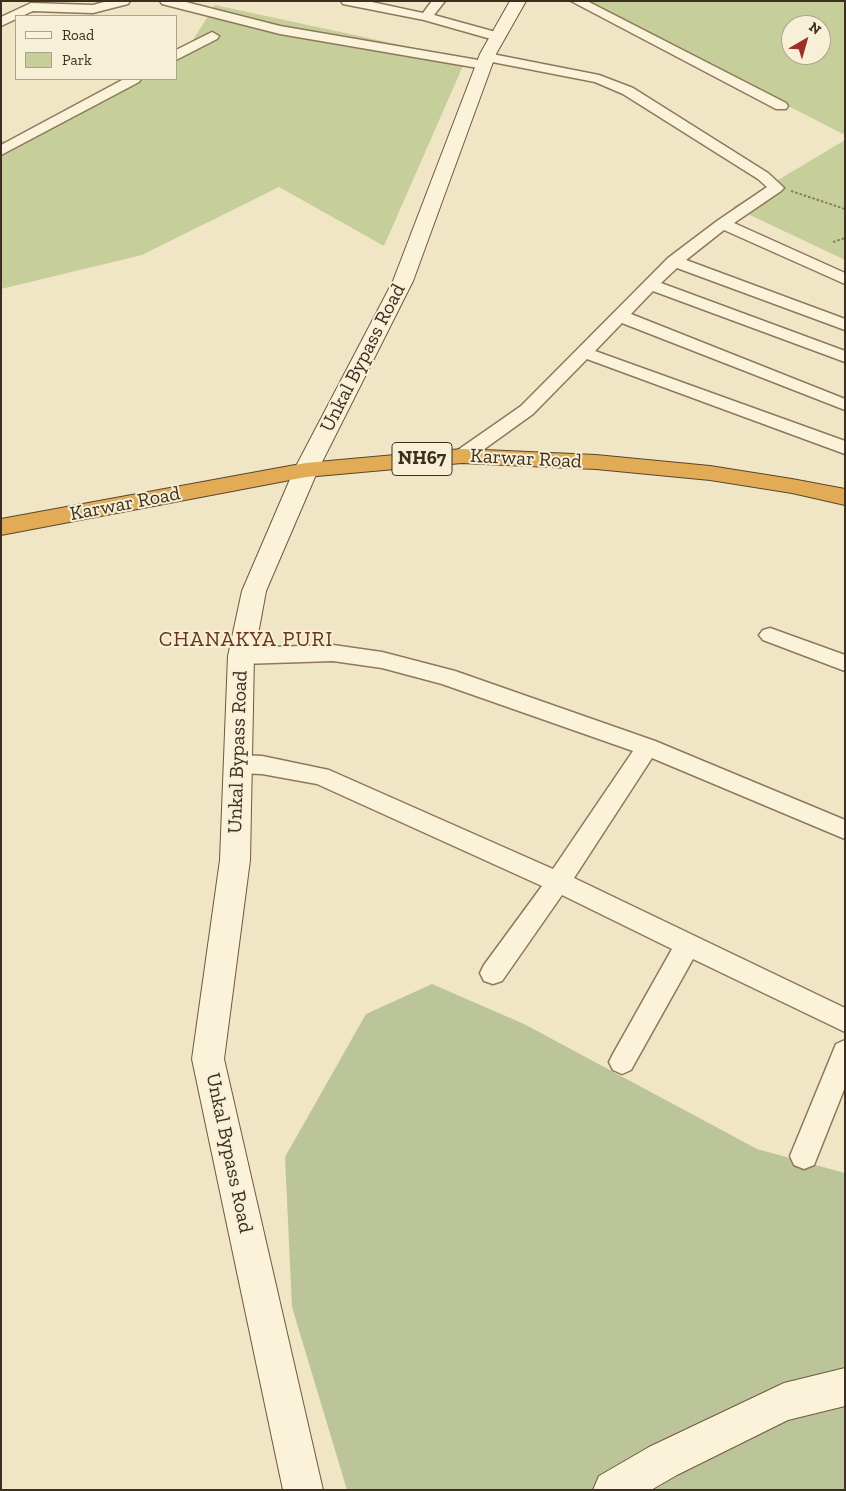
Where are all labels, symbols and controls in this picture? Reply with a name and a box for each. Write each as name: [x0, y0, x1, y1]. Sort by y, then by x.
legend: [15, 15, 178, 80]
north arrow: [781, 15, 831, 65]
text: N: [805, 19, 824, 39]
text: Road: [62, 26, 94, 44]
text: Park: [62, 51, 92, 69]
street label: Unkal Bypass Road: [315, 280, 411, 436]
road number: NH67: [392, 442, 452, 476]
street label: Karwar Road: [470, 444, 582, 474]
street label: Karwar Road: [68, 482, 182, 526]
district label: CHANAKYA PURI: [157, 627, 335, 653]
street label: Unkal Bypass Road: [223, 670, 253, 834]
street label: Unkal Bypass Road: [200, 1071, 258, 1235]

